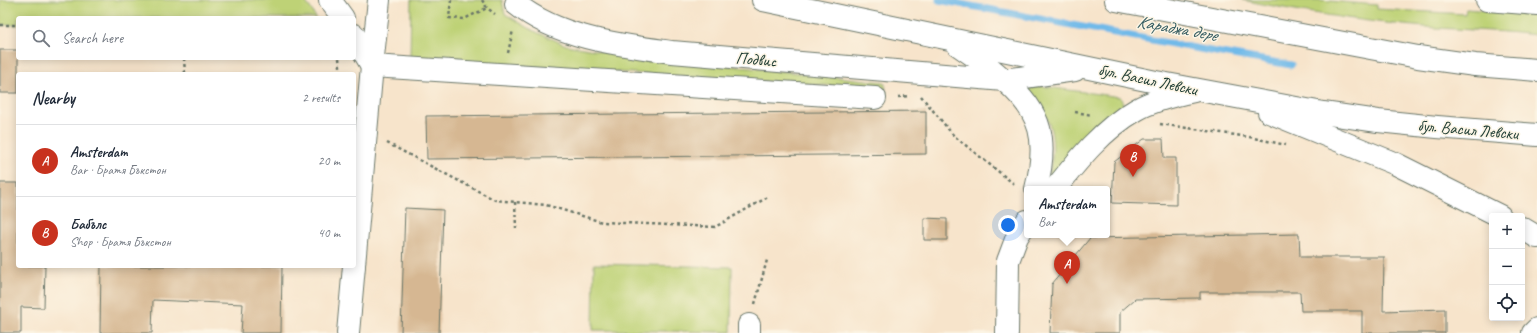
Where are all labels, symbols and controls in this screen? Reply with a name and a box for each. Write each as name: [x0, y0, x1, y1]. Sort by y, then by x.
water label: Караджа дере: [1135, 10, 1222, 46]
search box: [16, 16, 356, 60]
icon: search: [30, 27, 52, 49]
text: Search here: [62, 29, 123, 48]
street label: Подвис: [735, 47, 778, 72]
street label: бул. Васил Левски: [1096, 59, 1201, 101]
text: Nearby: [32, 88, 75, 109]
text: 2 results: [302, 90, 340, 106]
street label: бул. Васил Левски: [1417, 115, 1521, 144]
text: Amsterdam: [70, 143, 128, 162]
pin: B: [1120, 144, 1146, 177]
text: A: [42, 153, 48, 169]
text: 20 m: [318, 153, 340, 169]
text: Bar · Братя Бъкстон: [70, 162, 166, 178]
popup: [1024, 186, 1110, 238]
text: Amsterdam: [1038, 195, 1096, 214]
map controls: [1489, 213, 1525, 321]
button: +: [1489, 213, 1525, 249]
text: Bar: [1038, 214, 1055, 230]
text: Бабълс: [70, 215, 106, 234]
your location: [998, 215, 1018, 235]
text: B: [42, 225, 48, 241]
text: 40 m: [318, 225, 340, 241]
text: Shop · Братя Бъкстон: [70, 234, 171, 250]
button: −: [1489, 249, 1525, 285]
pin: A: [1054, 251, 1080, 284]
button: locate: [1489, 285, 1525, 321]

